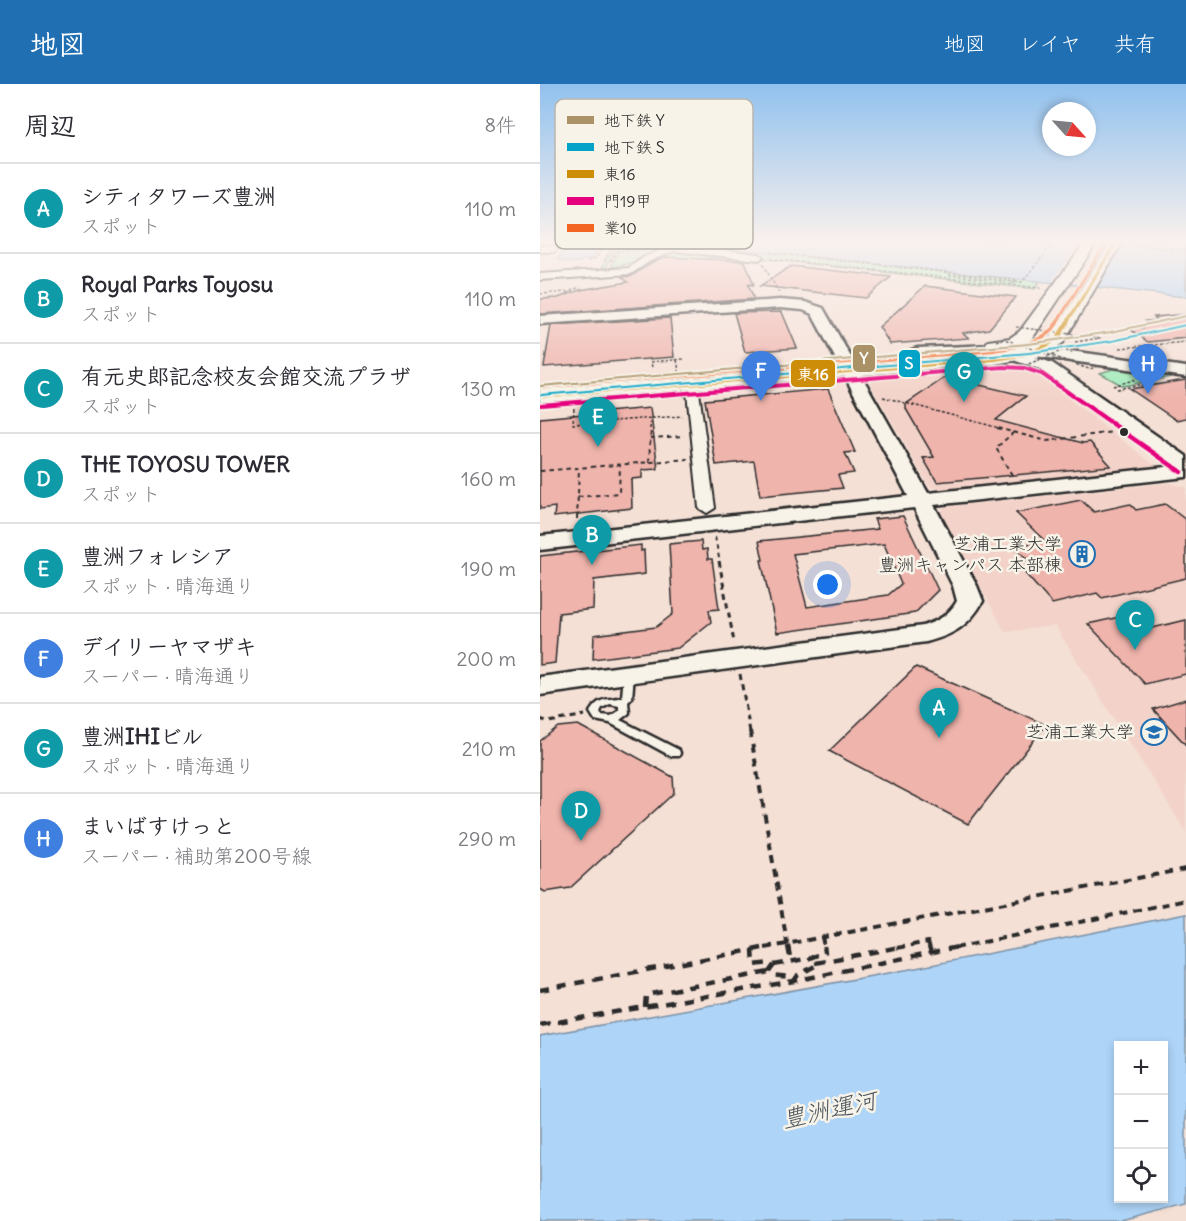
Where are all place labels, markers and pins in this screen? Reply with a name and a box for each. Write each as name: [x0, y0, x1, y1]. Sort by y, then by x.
pin: H: [1128, 344, 1168, 394]
pin: F: [742, 352, 780, 401]
pin: G: [944, 352, 984, 402]
pin: E: [578, 398, 618, 447]
unlabelled marker: [1118, 426, 1130, 438]
pin: B: [572, 516, 612, 565]
place label: 芝浦工業大学 豊洲キャンパス 本部棟: [878, 532, 1062, 576]
building icon: 芝浦工業大学 豊洲キャンパス 本部棟: [1067, 539, 1097, 569]
pin: C: [1116, 600, 1154, 650]
pin: A: [920, 688, 958, 738]
school or university icon: 芝浦工業大学: [1139, 717, 1169, 747]
place label: 芝浦工業大学: [1026, 720, 1134, 743]
pin: D: [562, 792, 600, 841]

